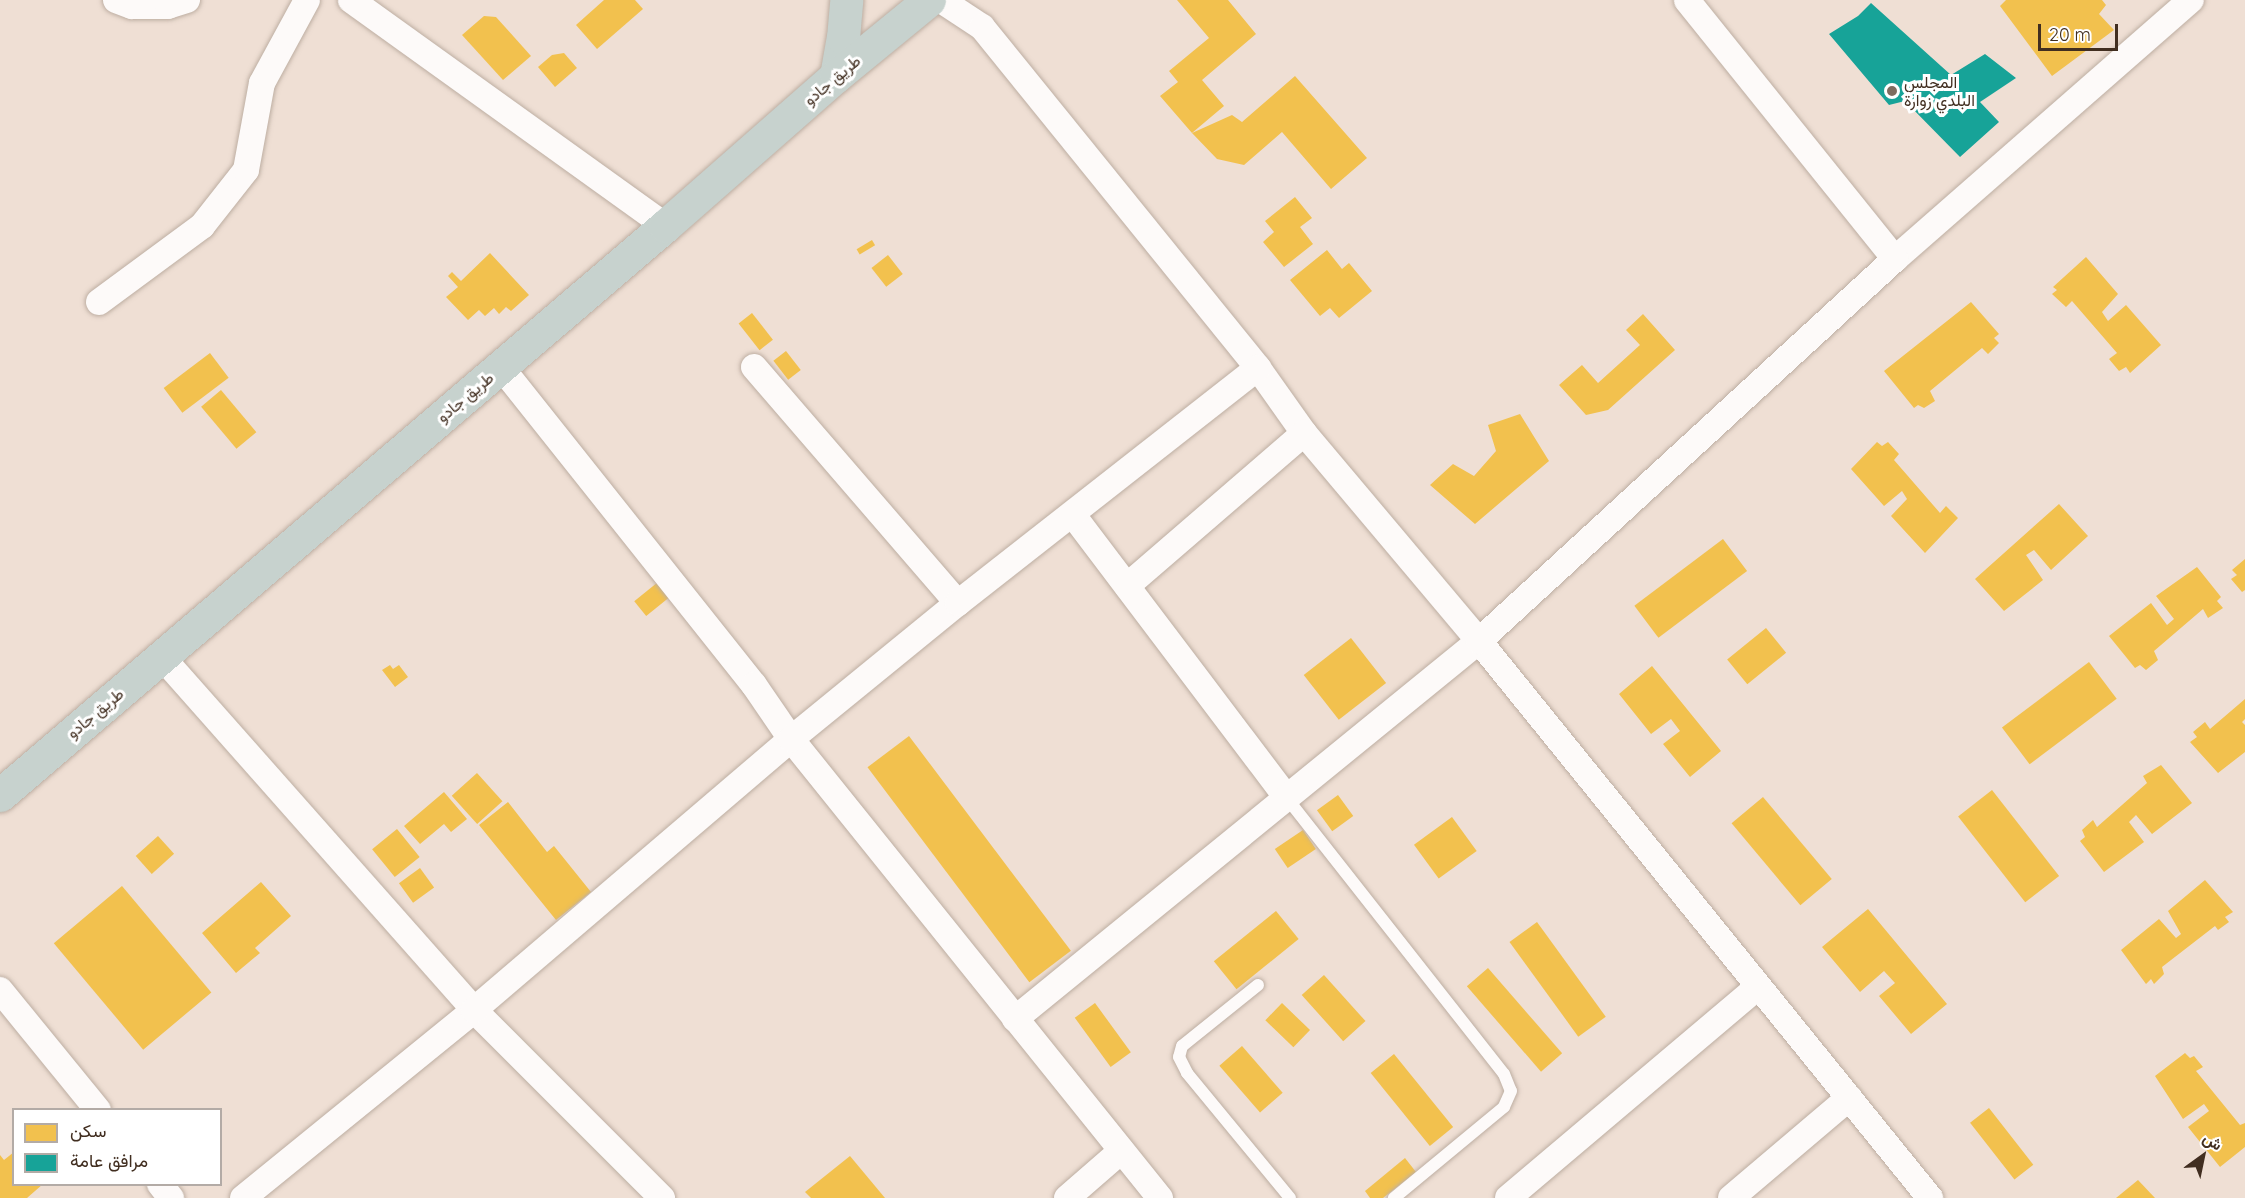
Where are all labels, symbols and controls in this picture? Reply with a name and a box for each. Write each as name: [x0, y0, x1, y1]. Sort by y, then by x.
scale bar: [2041, 12, 2120, 50]
text: 20 m: [2049, 23, 2091, 46]
street label: طريق جادو: [800, 51, 864, 109]
place label: المجلس البلدي زوارة: [1904, 72, 1975, 110]
marker: المجلس البلدي زوارة: [1885, 84, 1899, 98]
street label: طريق جادو: [433, 368, 497, 426]
street label: طريق جادو: [63, 684, 127, 742]
legend: [12, 1108, 222, 1186]
text: سكن: [70, 1119, 106, 1142]
north arrow: [2173, 1126, 2233, 1186]
text: ش: [2199, 1127, 2226, 1155]
text: مرافق عامة: [70, 1149, 148, 1172]

